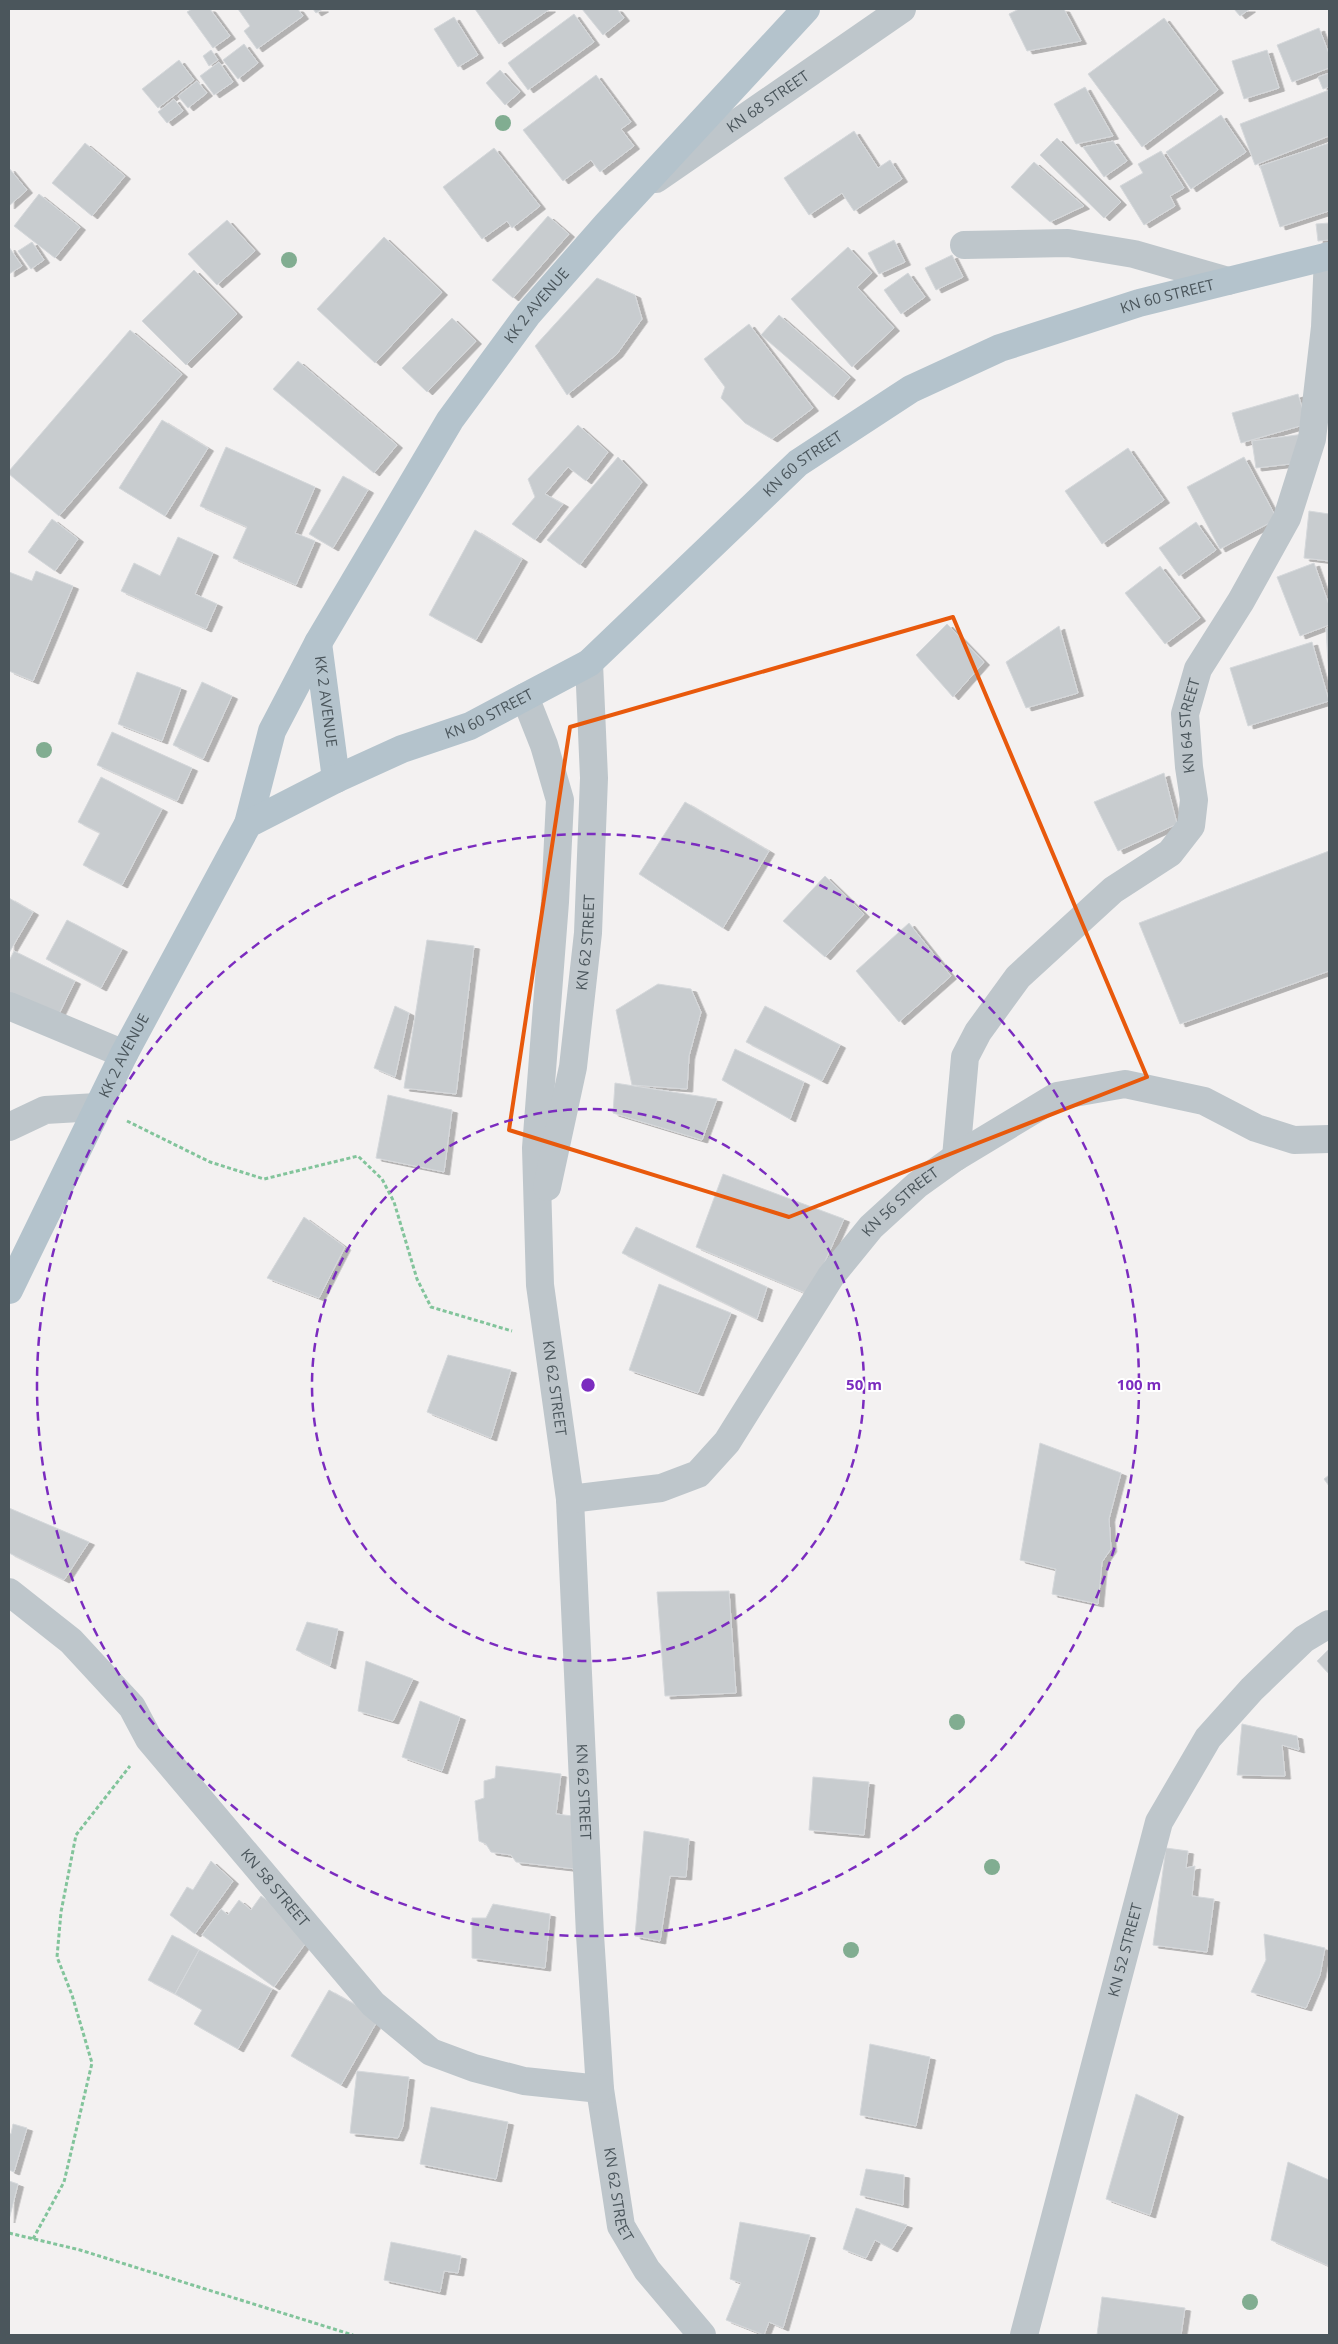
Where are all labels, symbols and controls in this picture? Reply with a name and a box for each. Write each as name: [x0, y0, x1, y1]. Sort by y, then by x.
street label: KN 68 STREET: [722, 65, 813, 136]
street label: KK 2 AVENUE: [499, 263, 573, 347]
street label: KN 60 STREET: [1117, 274, 1217, 317]
street label: KN 60 STREET: [758, 425, 846, 501]
street label: KK 2 AVENUE: [311, 654, 343, 748]
street label: KN 64 STREET: [1174, 675, 1204, 775]
street label: KN 60 STREET: [442, 683, 537, 743]
street label: KN 62 STREET: [571, 893, 599, 991]
street label: KK 2 AVENUE: [93, 1010, 153, 1101]
street label: KN 56 STREET: [856, 1161, 943, 1240]
street label: KN 62 STREET: [539, 1339, 572, 1438]
text: 50 m: [846, 1374, 882, 1394]
text: 100 m: [1117, 1374, 1161, 1394]
centre of rings: [579, 1376, 597, 1394]
street label: KN 62 STREET: [572, 1743, 597, 1841]
street label: KN 58 STREET: [237, 1844, 315, 1931]
street label: KN 52 STREET: [1102, 1900, 1146, 1999]
street label: KN 62 STREET: [600, 2146, 639, 2246]

